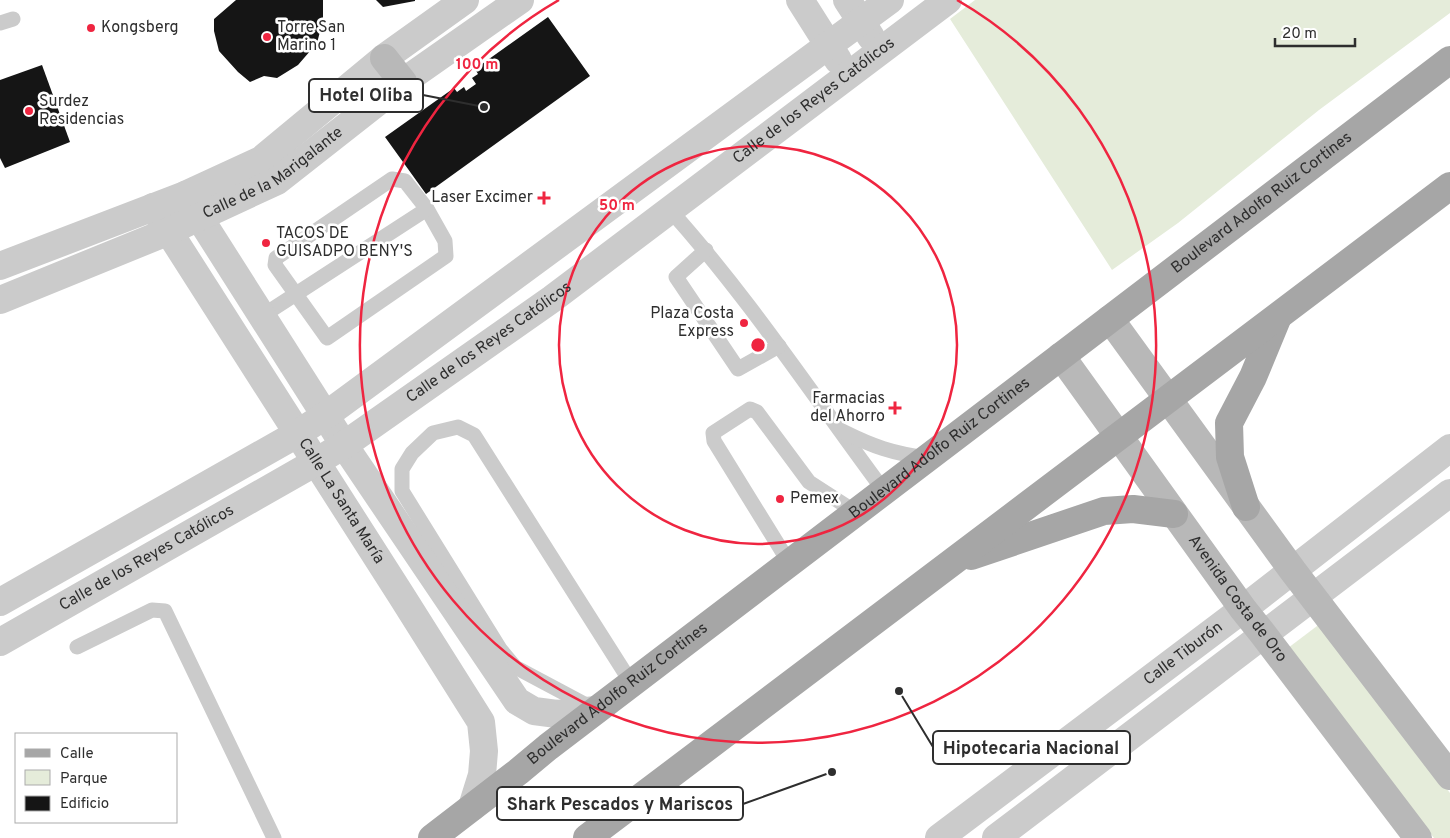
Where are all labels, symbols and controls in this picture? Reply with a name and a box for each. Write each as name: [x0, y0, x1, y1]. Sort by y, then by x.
scale bar: [1275, 15, 1355, 47]
place label: Kongsberg: [101, 18, 179, 38]
place label: Torre San Marino 1: [277, 18, 345, 56]
marker: Kongsberg: [85, 22, 97, 34]
text: 20 m: [1282, 25, 1317, 44]
marker: Torre San Marino 1: [261, 31, 273, 43]
street label: Calle de los Reyes Católicos: [729, 33, 899, 169]
text: 100 m: [456, 56, 498, 75]
callout: Hotel Oliba: [309, 79, 423, 112]
text: Hotel Oliba: [319, 85, 413, 108]
place label: Surdez Residencias: [39, 92, 124, 130]
marker: Surdez Residencias: [23, 105, 35, 117]
street label: Calle de la Marigalante: [200, 123, 347, 224]
street label: Boulevard Adolfo Ruiz Cortines: [1168, 128, 1356, 278]
place label: Laser Excimer: [431, 188, 533, 208]
marker: Laser Excimer: [537, 191, 551, 205]
text: 50 m: [599, 197, 635, 216]
place label: TACOS DE GUISADPO BENY'S: [276, 224, 413, 262]
marker: TACOS DE GUISADPO BENY'S: [260, 237, 272, 249]
street label: Calle de los Reyes Católicos: [403, 278, 576, 408]
place label: Plaza Costa Express: [650, 304, 734, 342]
marker: Plaza Costa Express: [738, 317, 750, 329]
centre of rings: [749, 336, 767, 354]
street label: Boulevard Adolfo Ruiz Cortines: [845, 373, 1034, 524]
place label: Farmacias del Ahorro: [810, 389, 885, 427]
marker: Farmacias del Ahorro: [889, 402, 901, 414]
street label: Calle La Santa María: [293, 434, 389, 568]
place label: Pemex: [790, 489, 839, 509]
marker: Pemex: [774, 493, 786, 505]
street label: Calle de los Reyes Católicos: [56, 501, 238, 616]
street label: Avenida Costa de Oro: [1183, 531, 1291, 667]
street label: Calle Tiburón: [1140, 618, 1227, 690]
street label: Boulevard Adolfo Ruiz Cortines: [523, 619, 712, 770]
callout: Hipotecaria Nacional: [933, 731, 1130, 764]
legend: [15, 733, 178, 823]
text: Hipotecaria Nacional: [943, 738, 1119, 761]
text: Calle: [60, 745, 94, 764]
text: Parque: [60, 770, 108, 789]
callout: Shark Pescados y Mariscos: [497, 787, 743, 820]
text: Shark Pescados y Mariscos: [507, 794, 733, 817]
text: Edificio: [60, 795, 109, 814]

